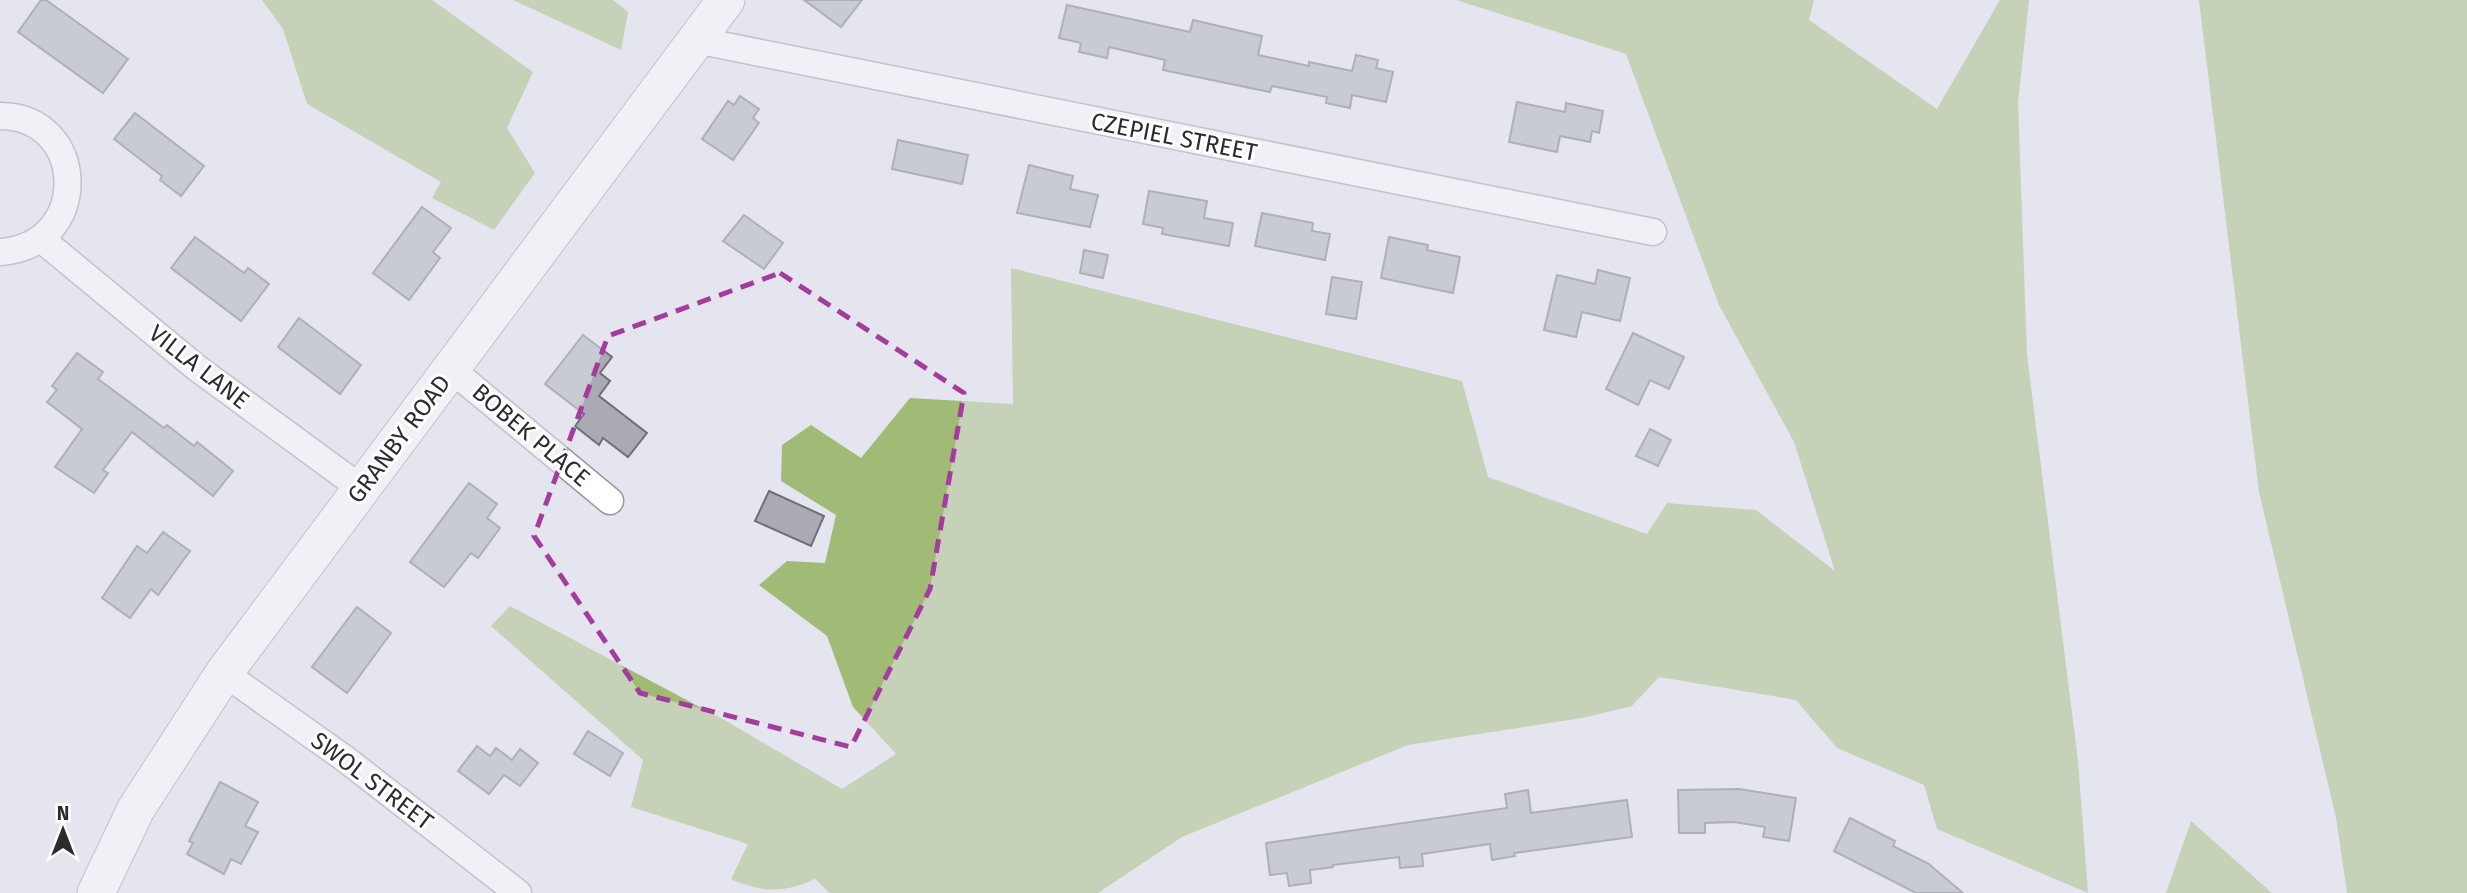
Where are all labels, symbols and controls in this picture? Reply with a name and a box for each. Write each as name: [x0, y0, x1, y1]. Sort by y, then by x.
street label: CZEPIEL STREET: [1089, 107, 1260, 167]
street label: VILLA LANE: [143, 319, 255, 415]
street label: GRANBY ROAD: [342, 369, 456, 509]
street label: BOBEK PLACE: [467, 378, 595, 492]
street label: SWOL STREET: [306, 726, 439, 836]
north arrow: [28, 795, 98, 865]
text: N: [57, 802, 69, 825]

